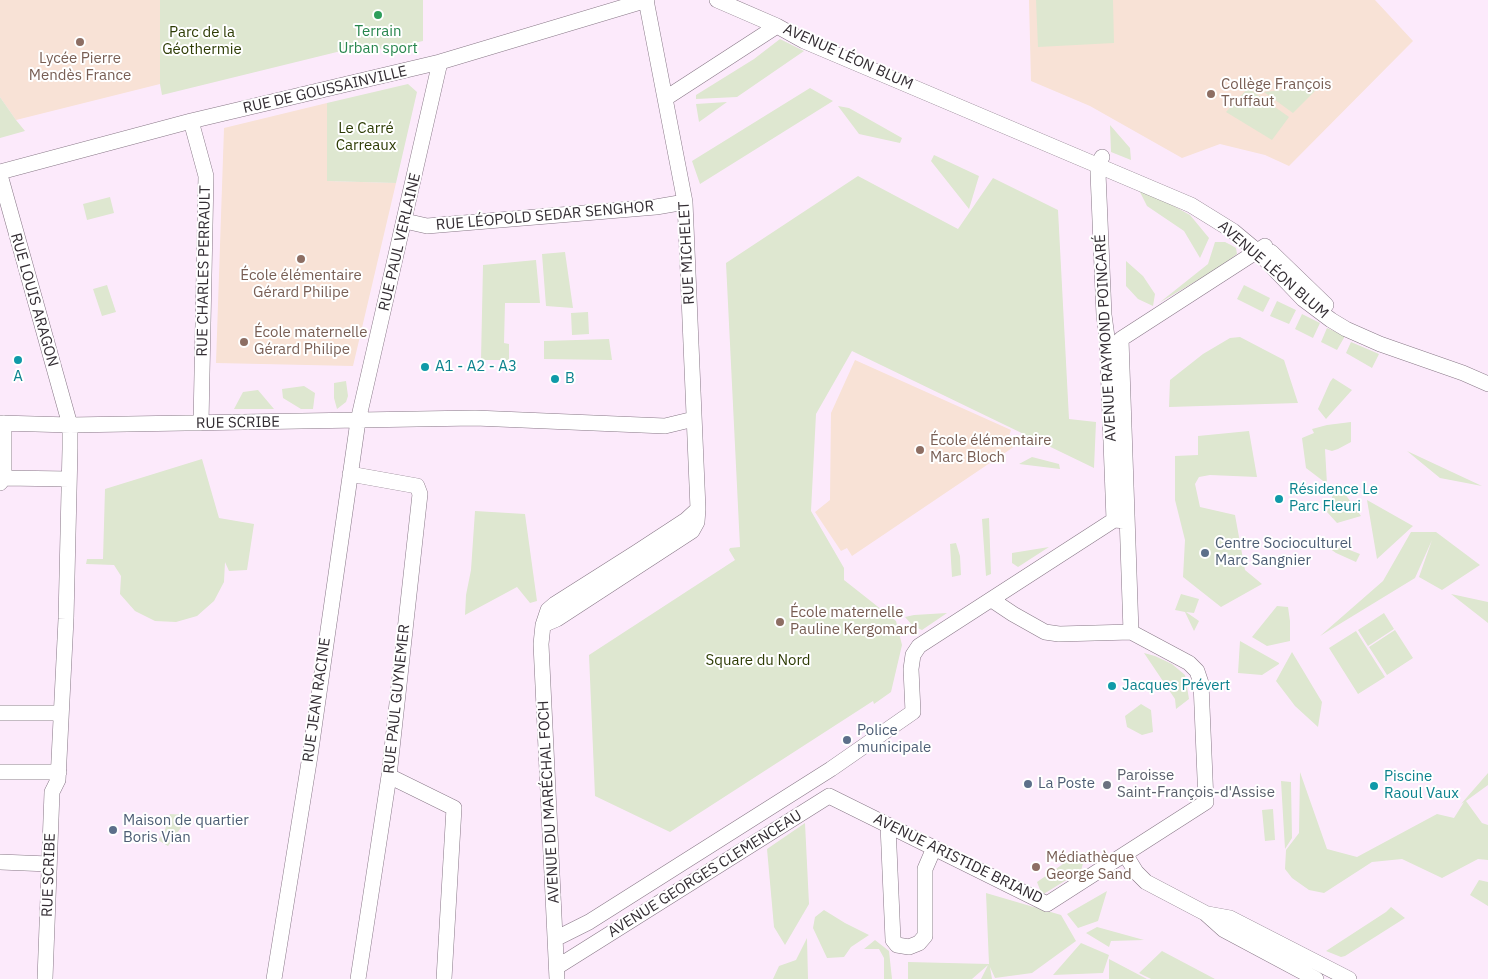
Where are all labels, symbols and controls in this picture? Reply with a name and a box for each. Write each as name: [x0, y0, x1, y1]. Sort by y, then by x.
marker: Terrain Urban sport: [372, 9, 384, 21]
street label: AVENUE LÉON BLUM: [780, 20, 916, 94]
place label: Terrain Urban sport: [338, 23, 418, 58]
park label: Parc de la Géothermie: [162, 24, 242, 59]
marker: Lycée Pierre Mendès France: [74, 36, 86, 48]
place label: Lycée Pierre Mendès France: [29, 50, 131, 85]
street label: RUE DE GOUSSAINVILLE: [241, 62, 409, 118]
place label: Collège François Truffaut: [1221, 76, 1332, 111]
marker: Collège François Truffaut: [1205, 88, 1217, 100]
park label: Le Carré Carreaux: [336, 120, 396, 155]
street label: RUE PAUL VERLAINE: [375, 171, 425, 313]
street label: RUE CHARLES PERRAULT: [194, 185, 214, 357]
street label: RUE LÉOPOLD SEDAR SENGHOR: [435, 197, 655, 235]
street label: RUE MICHELET: [675, 201, 699, 305]
street label: AVENUE LÉON BLUM: [1214, 217, 1332, 323]
street label: RUE LOUIS ARAGON: [6, 231, 62, 369]
street label: AVENUE RAYMOND POINCARÉ: [1092, 234, 1120, 442]
marker: École élémentaire Gérard Philipe: [295, 253, 307, 265]
place label: École élémentaire Gérard Philipe: [240, 267, 362, 302]
place label: École maternelle Gérard Philipe: [254, 324, 367, 359]
marker: École maternelle Gérard Philipe: [238, 336, 250, 348]
marker: A: [12, 354, 24, 366]
place label: A1 - A2 - A3: [435, 358, 517, 376]
marker: A1 - A2 - A3: [419, 361, 431, 373]
place label: A: [13, 368, 23, 386]
place label: B: [565, 370, 575, 388]
marker: B: [549, 373, 561, 385]
street label: RUE SCRIBE: [196, 413, 280, 433]
place label: École élémentaire Marc Bloch: [930, 432, 1051, 467]
marker: École élémentaire Marc Bloch: [914, 444, 926, 456]
place label: Résidence Le Parc Fleuri: [1289, 481, 1378, 516]
marker: Résidence Le Parc Fleuri: [1273, 493, 1285, 505]
place label: Centre Socioculturel Marc Sangnier: [1215, 535, 1352, 570]
marker: Centre Socioculturel Marc Sangnier: [1199, 547, 1211, 559]
place label: École maternelle Pauline Kergomard: [790, 604, 918, 639]
marker: École maternelle Pauline Kergomard: [774, 616, 786, 628]
street label: RUE PAUL GUYNEMER: [380, 623, 414, 775]
street label: RUE JEAN RACINE: [299, 637, 335, 763]
park label: Square du Nord: [705, 652, 811, 670]
place label: Jacques Prévert: [1122, 677, 1230, 695]
marker: Jacques Prévert: [1106, 680, 1118, 692]
street label: AVENUE DU MARÉCHAL FOCH: [535, 700, 563, 904]
place label: Police municipale: [857, 722, 931, 757]
marker: Police municipale: [841, 734, 853, 746]
place label: Paroisse Saint-François-d'Assise: [1117, 767, 1275, 802]
place label: Piscine Raoul Vaux: [1384, 768, 1459, 803]
place label: La Poste: [1038, 775, 1095, 793]
marker: La Poste: [1022, 778, 1034, 790]
marker: Paroisse Saint-François-d'Assise: [1101, 779, 1113, 791]
marker: Piscine Raoul Vaux: [1368, 780, 1380, 792]
street label: AVENUE GEORGES CLEMENCEAU: [605, 807, 805, 941]
street label: AVENUE ARISTIDE BRIAND: [870, 810, 1046, 908]
place label: Maison de quartier Boris Vian: [123, 812, 249, 847]
marker: Maison de quartier Boris Vian: [107, 824, 119, 836]
street label: RUE SCRIBE: [39, 833, 59, 917]
place label: Médiathèque George Sand: [1046, 849, 1134, 884]
marker: Médiathèque George Sand: [1030, 861, 1042, 873]

